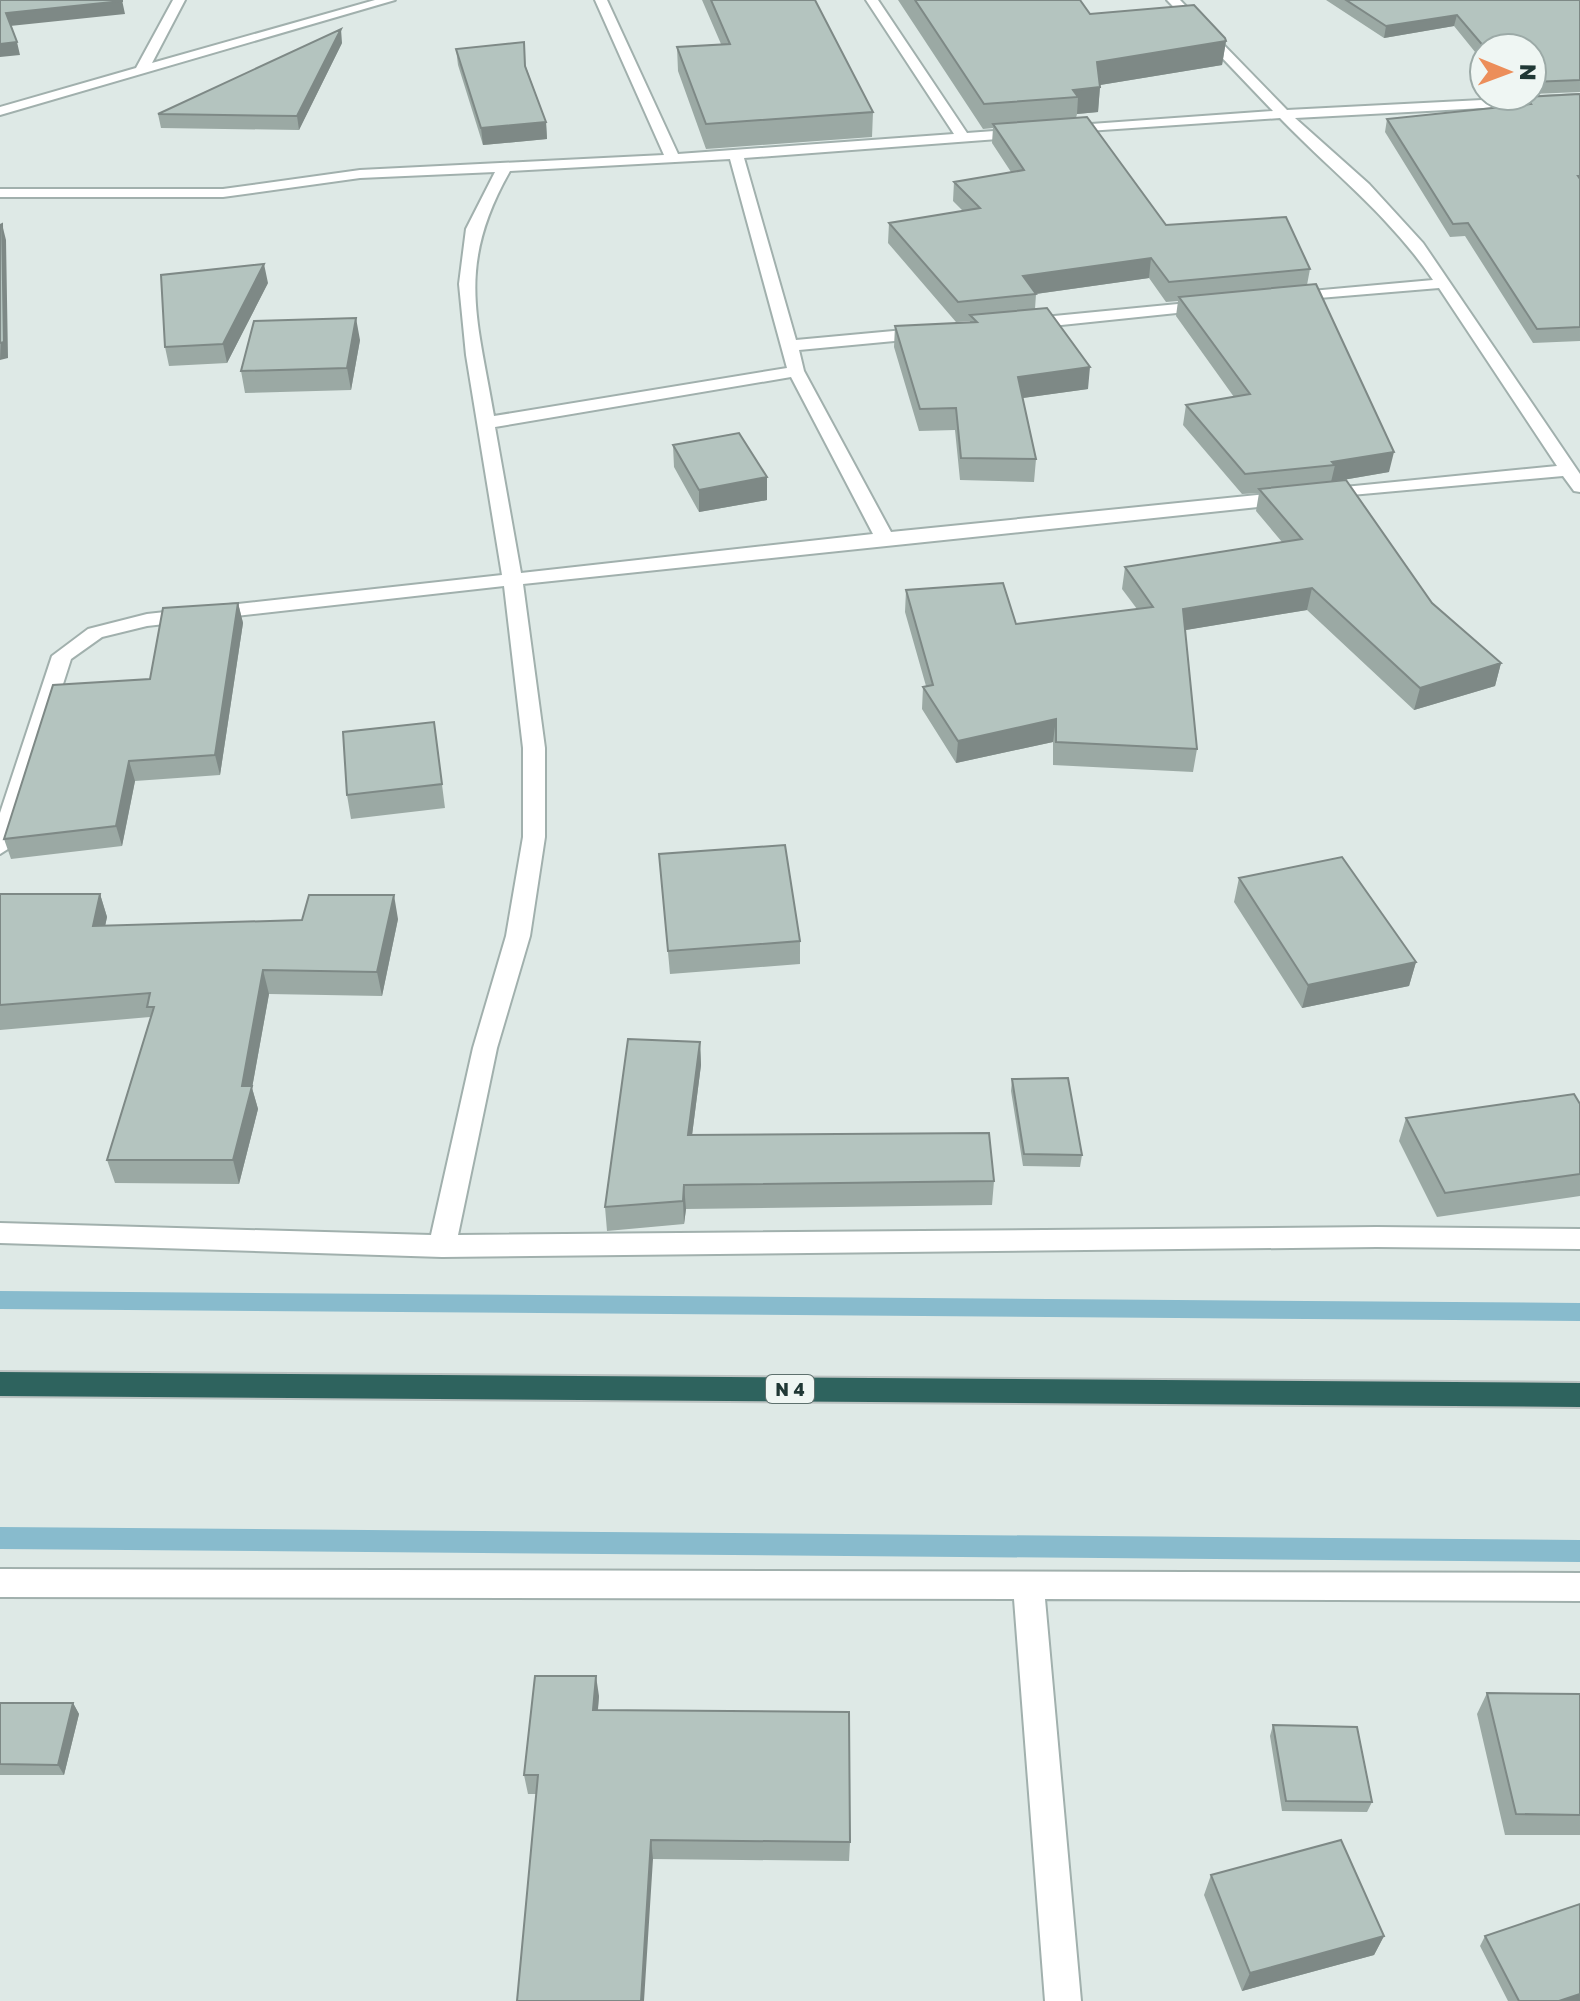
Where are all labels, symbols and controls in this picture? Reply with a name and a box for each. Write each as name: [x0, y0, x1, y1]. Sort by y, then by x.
north arrow: [1468, 32, 1548, 112]
text: N: [1515, 64, 1542, 81]
road number: N 4: [766, 1375, 814, 1403]

